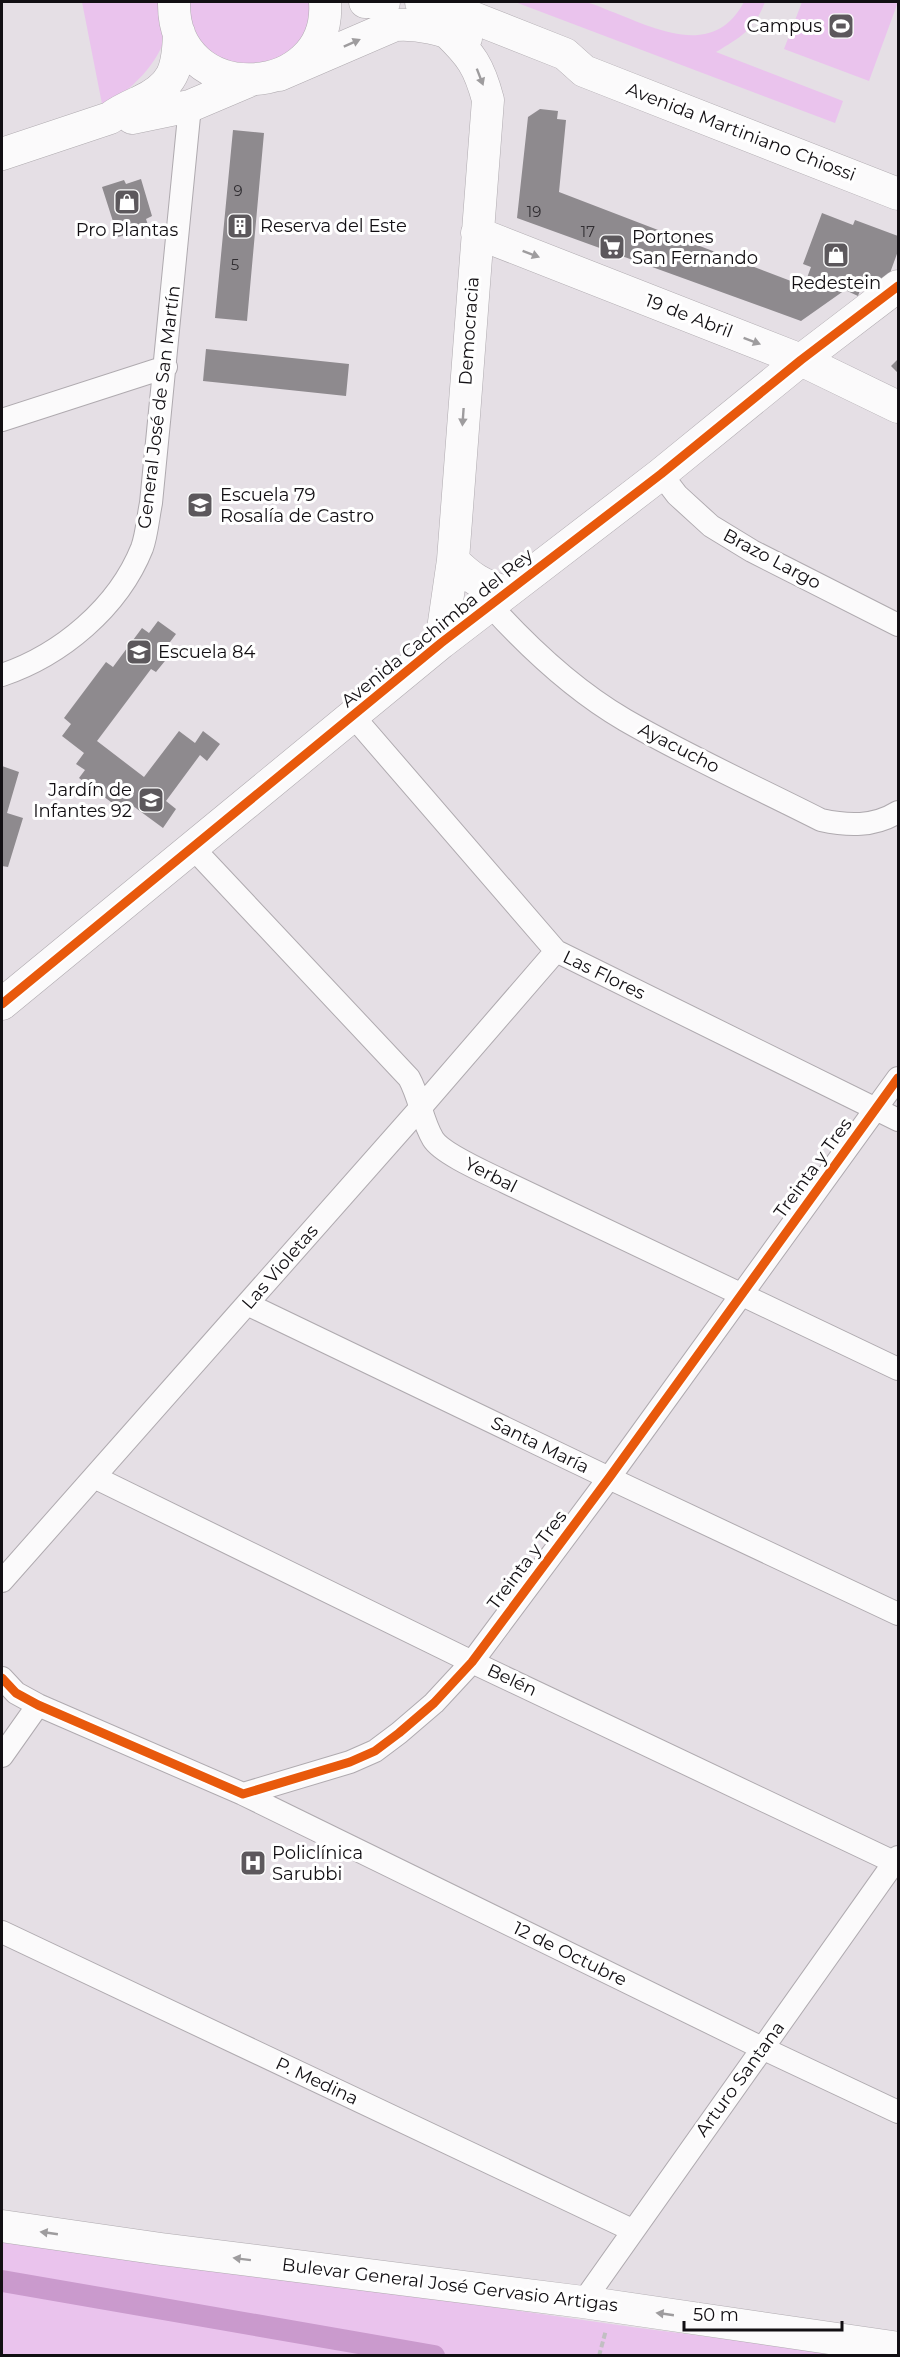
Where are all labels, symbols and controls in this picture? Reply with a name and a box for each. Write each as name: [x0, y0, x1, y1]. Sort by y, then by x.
sports icon: Campus: [826, 11, 856, 41]
place label: Campus: [747, 15, 822, 37]
one-way arrow: [343, 38, 361, 48]
one-way arrow: [476, 68, 486, 86]
street label: Avenida Martiniano Chiossi: [623, 78, 859, 186]
house number: 9: [233, 181, 243, 200]
shop icon: Pro Plantas: [112, 187, 142, 217]
house number: 19: [527, 202, 541, 221]
building icon: Reserva del Este: [225, 211, 255, 241]
place label: Reserva del Este: [260, 215, 407, 237]
place label: Pro Plantas: [76, 219, 178, 241]
house number: 17: [581, 222, 595, 241]
place label: Portones San Fernando: [632, 226, 758, 269]
supermarket icon: Portones San Fernando: [597, 232, 627, 262]
shop icon: Redestein: [821, 240, 851, 270]
one-way arrow: [522, 250, 540, 260]
house number: 5: [231, 255, 239, 274]
place label: Redestein: [791, 272, 881, 294]
street label: Democracia: [454, 276, 484, 386]
street label: General José de San Martín: [133, 284, 185, 530]
street label: 19 de Abril: [642, 289, 736, 343]
one-way arrow: [743, 337, 761, 346]
one-way arrow: [458, 407, 468, 426]
place label: Escuela 79 Rosalía de Castro: [220, 484, 374, 527]
school or university icon: Escuela 79 Rosalía de Castro: [185, 490, 215, 520]
street label: Brazo Largo: [719, 524, 825, 594]
street label: Avenida Cachimba del Rey: [337, 544, 537, 712]
school or university icon: Escuela 84: [124, 637, 154, 667]
place label: Escuela 84: [158, 641, 255, 663]
street label: Ayacucho: [635, 718, 723, 778]
place label: Jardín de Infantes 92: [33, 779, 132, 822]
school or university icon: Jardín de Infantes 92: [136, 785, 166, 815]
street label: Las Flores: [559, 946, 649, 1004]
street label: Treinta y Tres: [769, 1113, 857, 1222]
street label: Yerbal: [461, 1153, 521, 1197]
street label: Las Violetas: [237, 1220, 323, 1314]
street label: Santa María: [487, 1412, 593, 1478]
street label: Treinta y Tres: [483, 1506, 572, 1614]
street label: Belén: [484, 1659, 540, 1701]
place label: Policlínica Sarubbi: [272, 1842, 363, 1885]
hospital icon: Policlínica Sarubbi: [238, 1848, 268, 1878]
street label: 12 de Octubre: [509, 1917, 631, 1991]
street label: Arturo Santana: [691, 2017, 789, 2141]
street label: P. Medina: [272, 2052, 362, 2110]
one-way arrow: [40, 2228, 59, 2237]
street label: Bulevar General José Gervasio Artigas: [281, 2253, 620, 2317]
one-way arrow: [233, 2254, 252, 2264]
scale bar: [684, 2294, 842, 2332]
text: 50 m: [693, 2304, 739, 2326]
one-way arrow: [655, 2309, 674, 2318]

